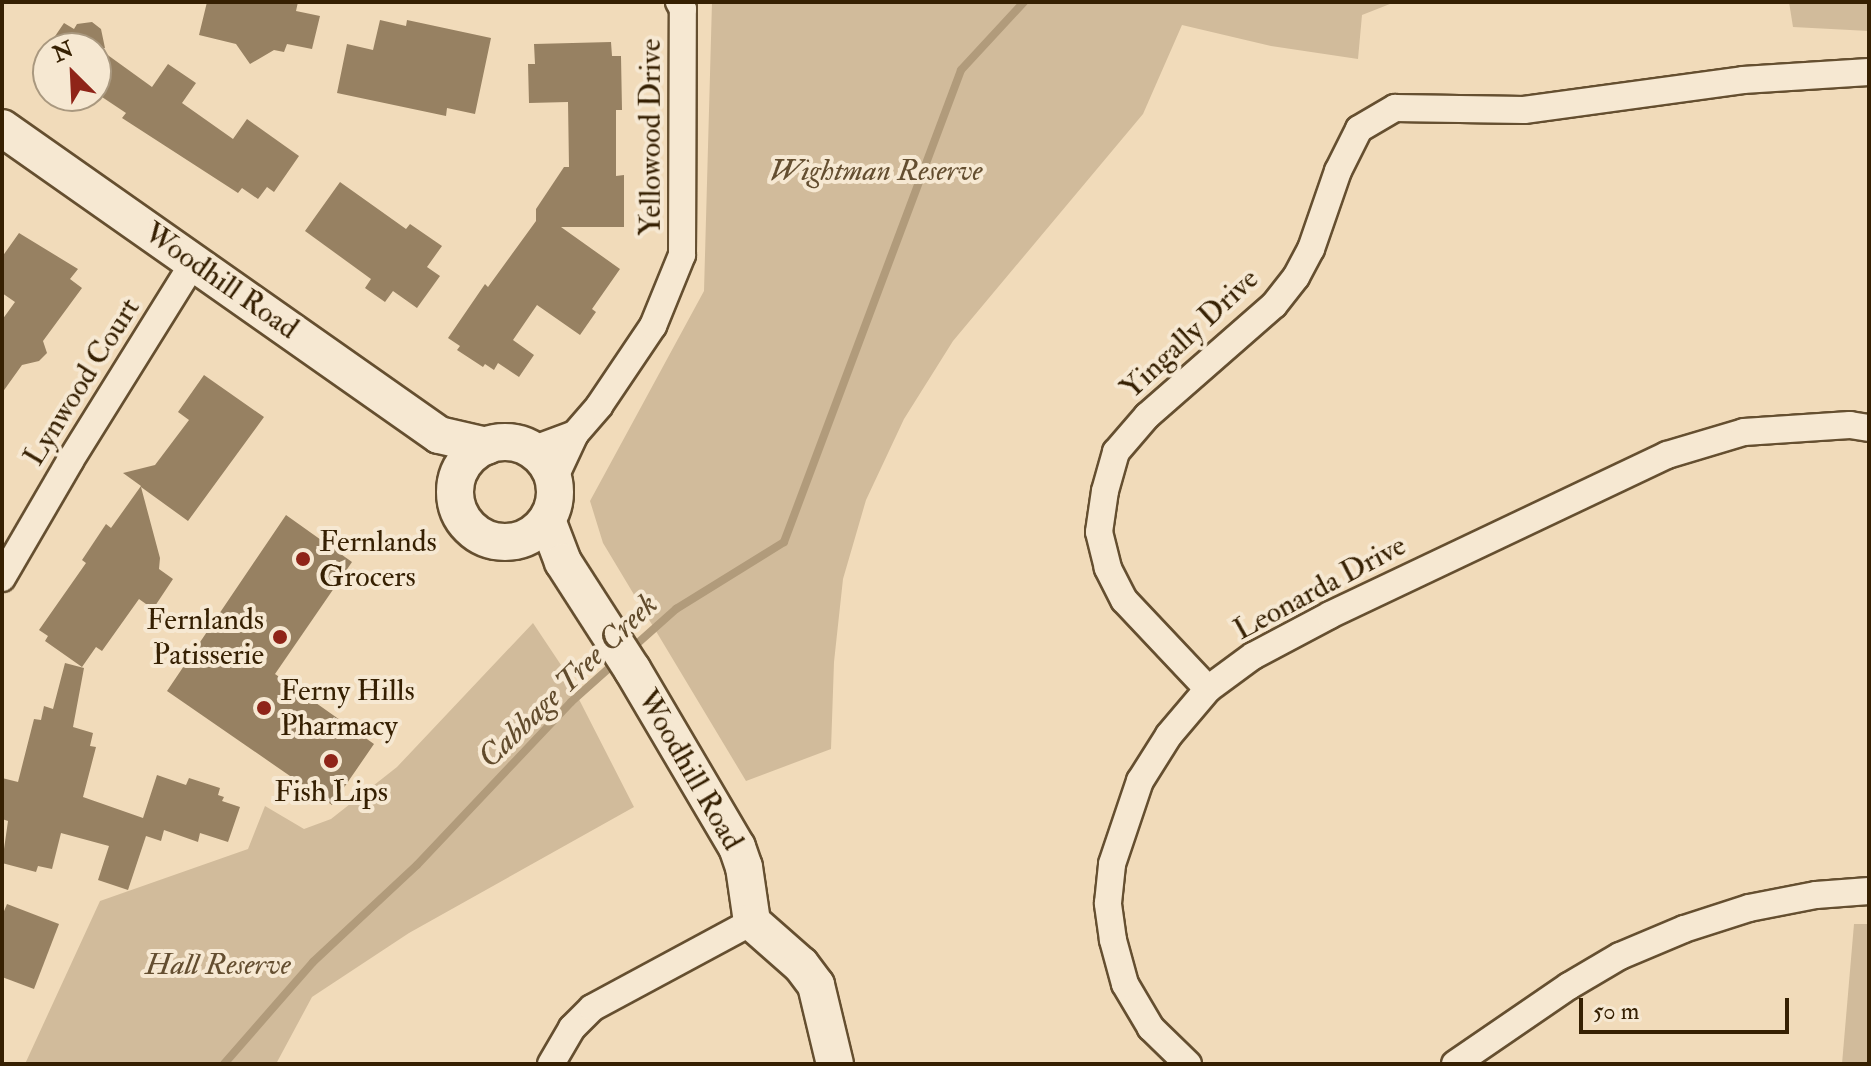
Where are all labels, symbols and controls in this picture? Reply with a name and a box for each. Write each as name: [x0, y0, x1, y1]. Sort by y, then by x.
north arrow: [32, 32, 112, 112]
text: N: [48, 35, 78, 69]
street label: Yellowood Drive: [633, 39, 669, 235]
park label: Wightman Reserve: [769, 153, 983, 189]
street label: Woodhill Road: [137, 215, 305, 347]
street label: Yingally Drive: [1114, 261, 1266, 407]
street label: Lynwood Court: [16, 291, 148, 473]
place label: Fernlands Grocers: [319, 524, 437, 594]
street label: Leonarda Drive: [1228, 528, 1412, 648]
marker: Fernlands Grocers: [294, 550, 312, 568]
water label: Cabbage Tree Creek: [470, 586, 666, 776]
place label: Fernlands Patisserie: [146, 602, 264, 672]
marker: Fernlands Patisserie: [271, 628, 289, 646]
place label: Ferny Hills Pharmacy: [280, 673, 415, 744]
street label: Woodhill Road: [630, 683, 750, 857]
marker: Ferny Hills Pharmacy: [255, 699, 273, 717]
marker: Fish Lips: [322, 752, 340, 770]
place label: Fish Lips: [274, 774, 388, 810]
park label: Hall Reserve: [145, 947, 291, 983]
scale bar: [1583, 982, 1793, 1032]
text: 50 m: [1593, 996, 1639, 1027]

